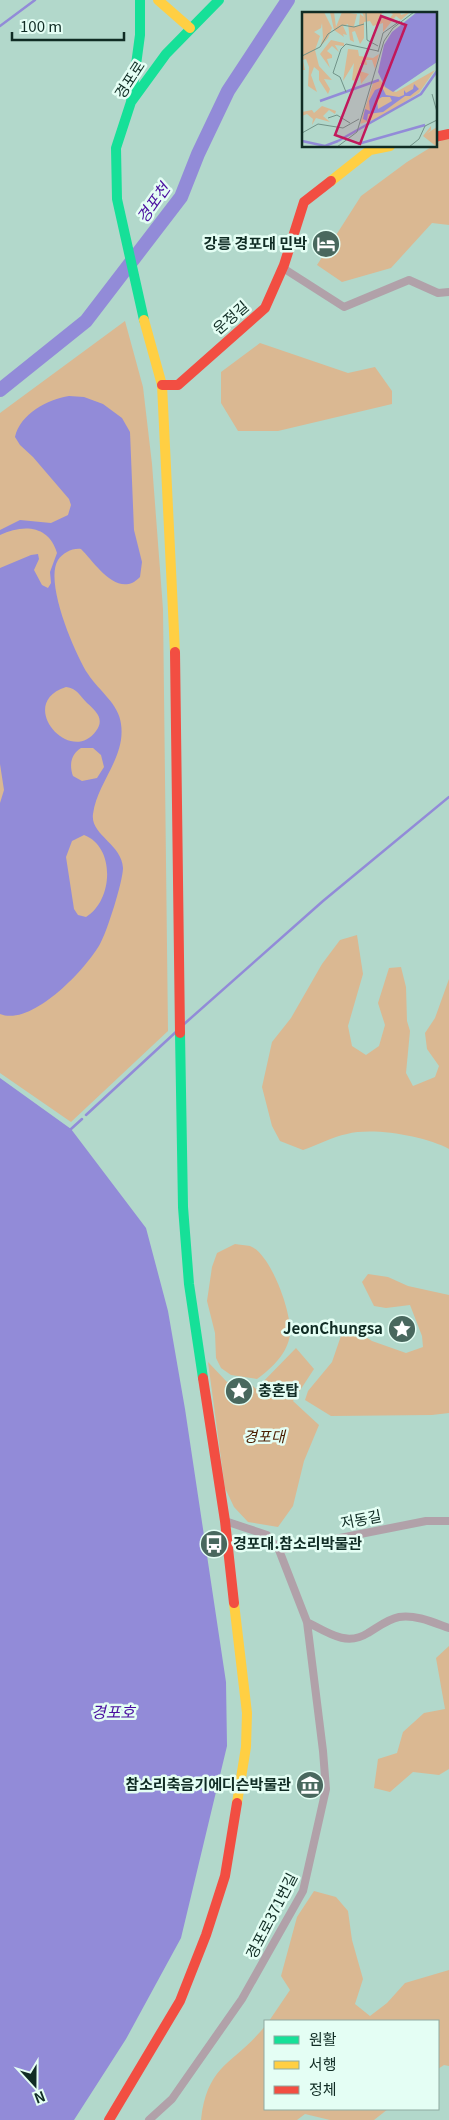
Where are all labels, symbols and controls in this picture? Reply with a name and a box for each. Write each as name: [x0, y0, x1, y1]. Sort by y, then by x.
scale bar: [12, 10, 125, 42]
inset map: [302, 12, 436, 148]
text: 100 m: [20, 15, 62, 36]
street label: 경포로: [109, 56, 149, 102]
water label: 경포천: [130, 176, 176, 227]
hotel icon: 강릉 경포대 민박: [311, 229, 341, 259]
place label: 강릉 경포대 민박: [204, 232, 307, 253]
street label: 운정길: [208, 295, 253, 338]
place icon: JeonChungsa: [387, 1314, 417, 1344]
place label: JeonChungsa: [283, 1317, 383, 1338]
place icon: 충혼탑: [224, 1376, 254, 1406]
place label: 충혼탑: [258, 1379, 299, 1400]
park label: 경포대: [243, 1425, 287, 1446]
street label: 저동길: [338, 1504, 383, 1533]
bus stop icon: 경포대.참소리박물관: [199, 1529, 229, 1559]
place label: 경포대.참소리박물관: [233, 1532, 362, 1553]
water label: 경포호: [91, 1699, 136, 1723]
museum icon: 참소리축음기에디슨박물관: [295, 1770, 325, 1800]
place label: 참소리축음기에디슨박물관: [125, 1773, 291, 1794]
street label: 경포로371번길: [240, 1869, 301, 1962]
legend: [264, 2020, 439, 2110]
text: 원활: [309, 2028, 337, 2049]
text: 서행: [309, 2053, 337, 2074]
north arrow: [10, 2060, 60, 2110]
text: 정체: [309, 2078, 337, 2099]
text: N: [32, 2087, 49, 2109]

